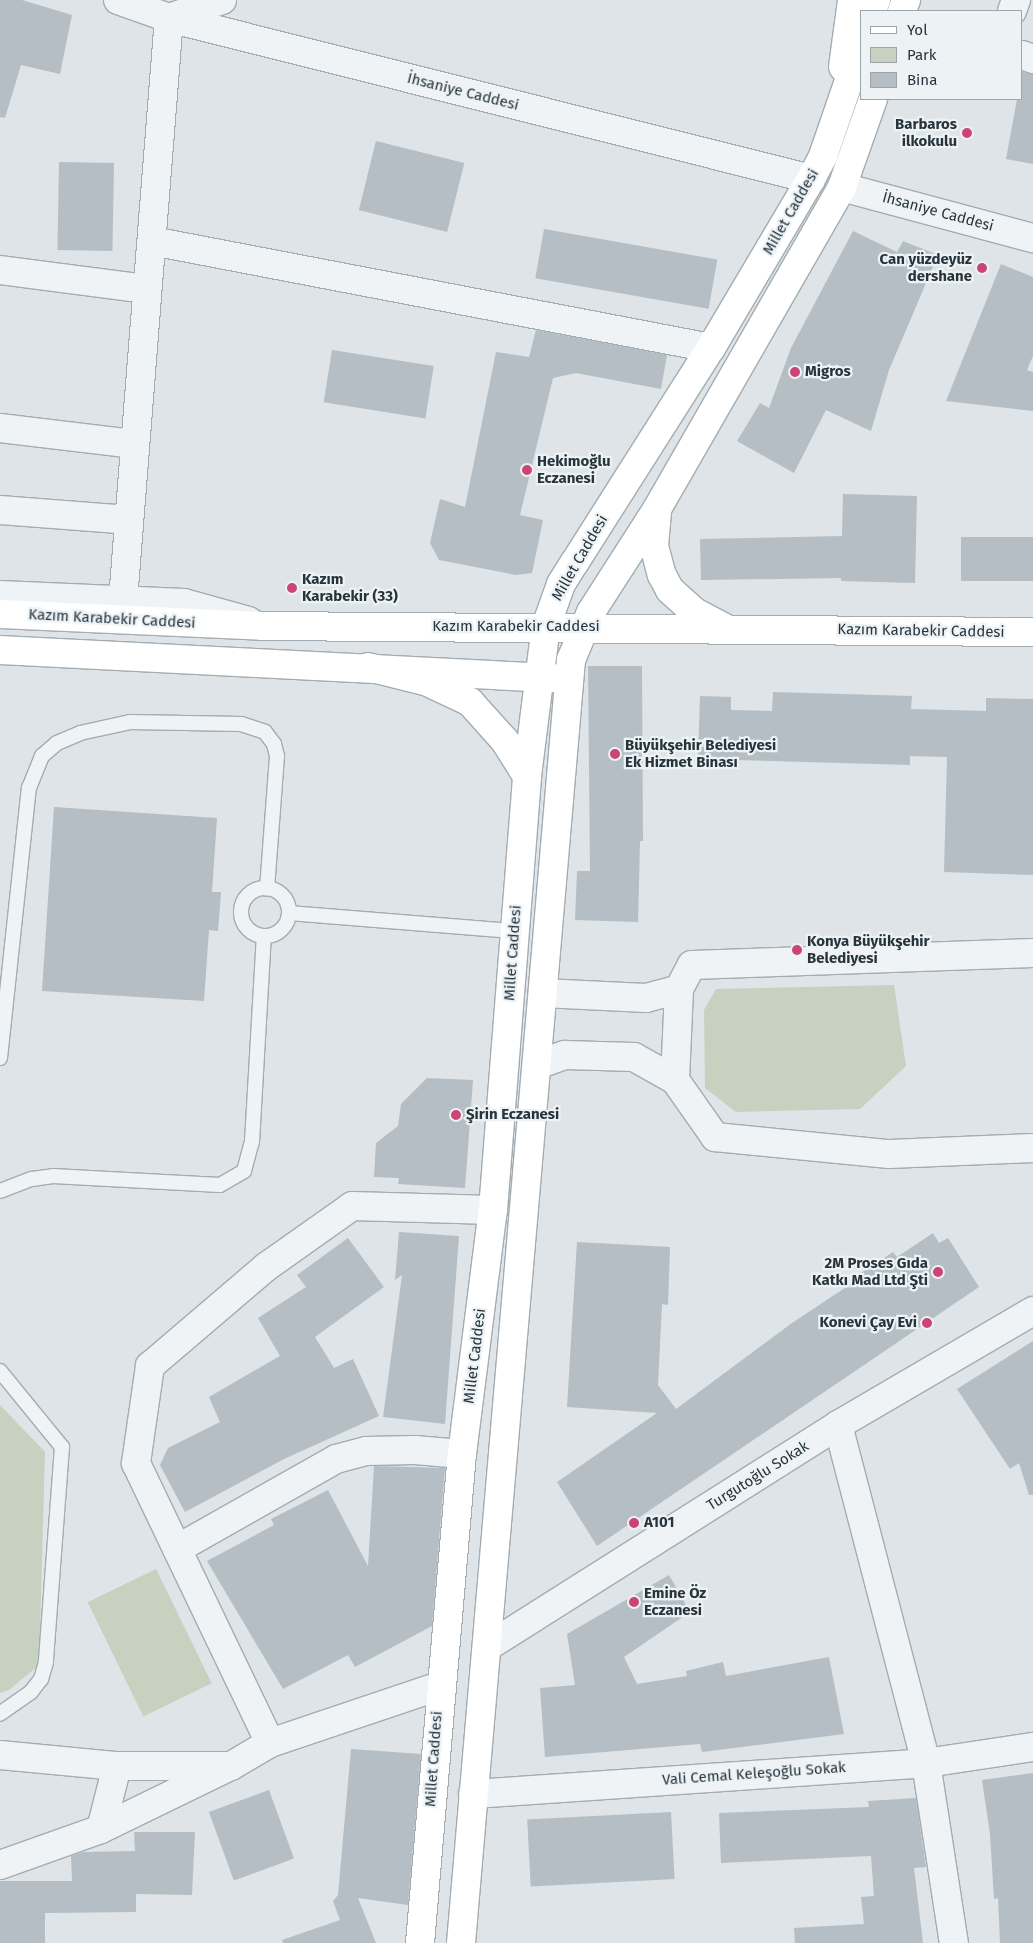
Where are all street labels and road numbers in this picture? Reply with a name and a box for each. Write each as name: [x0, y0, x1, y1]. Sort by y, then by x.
street label: İhsaniye Caddesi: [405, 69, 521, 115]
street label: Millet Caddesi: [759, 166, 823, 258]
street label: İhsaniye Caddesi: [880, 188, 996, 236]
street label: Millet Caddesi: [548, 512, 612, 604]
street label: Kazım Karabekir Caddesi: [28, 606, 196, 632]
street label: Kazım Karabekir Caddesi: [432, 618, 600, 636]
street label: Kazım Karabekir Caddesi: [837, 621, 1005, 641]
street label: Millet Caddesi: [501, 905, 525, 1001]
street label: Millet Caddesi: [460, 1307, 490, 1405]
street label: Turgutoğlu Sokak: [704, 1437, 812, 1515]
street label: Millet Caddesi: [422, 1711, 446, 1807]
street label: Vali Cemal Keleşoğlu Sokak: [662, 1759, 846, 1789]

